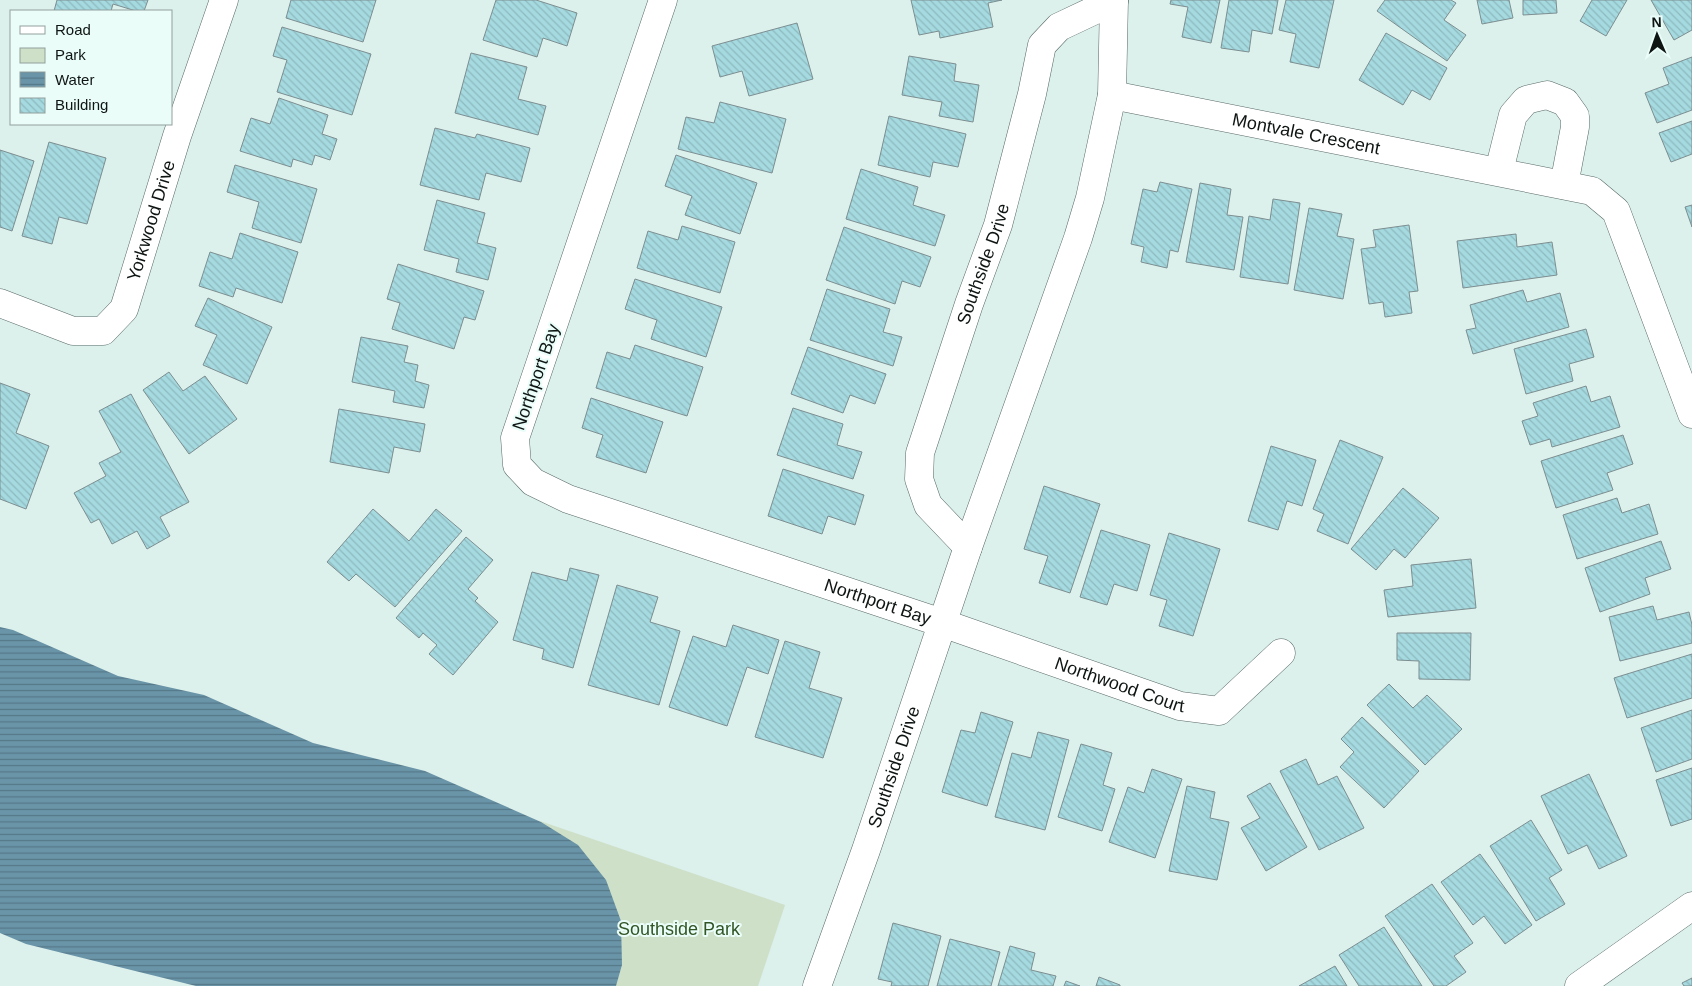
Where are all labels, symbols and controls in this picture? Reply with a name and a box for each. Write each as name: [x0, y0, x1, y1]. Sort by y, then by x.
legend: [10, 10, 172, 125]
north arrow: [1632, 10, 1682, 60]
text: N: [1651, 14, 1662, 30]
text: Road: [55, 21, 91, 38]
text: Park: [55, 46, 86, 63]
text: Water: [55, 71, 94, 88]
text: Building: [55, 96, 108, 113]
street label: Montvale Crescent: [1231, 109, 1382, 158]
street label: Yorkwood Drive: [123, 158, 179, 284]
street label: Southside Drive: [953, 201, 1013, 327]
street label: Northport Bay: [508, 321, 564, 433]
street label: Northport Bay: [822, 575, 934, 629]
street label: Northwood Court: [1052, 653, 1186, 716]
street label: Southside Drive: [864, 704, 924, 831]
park label: Southside Park: [618, 919, 741, 939]

